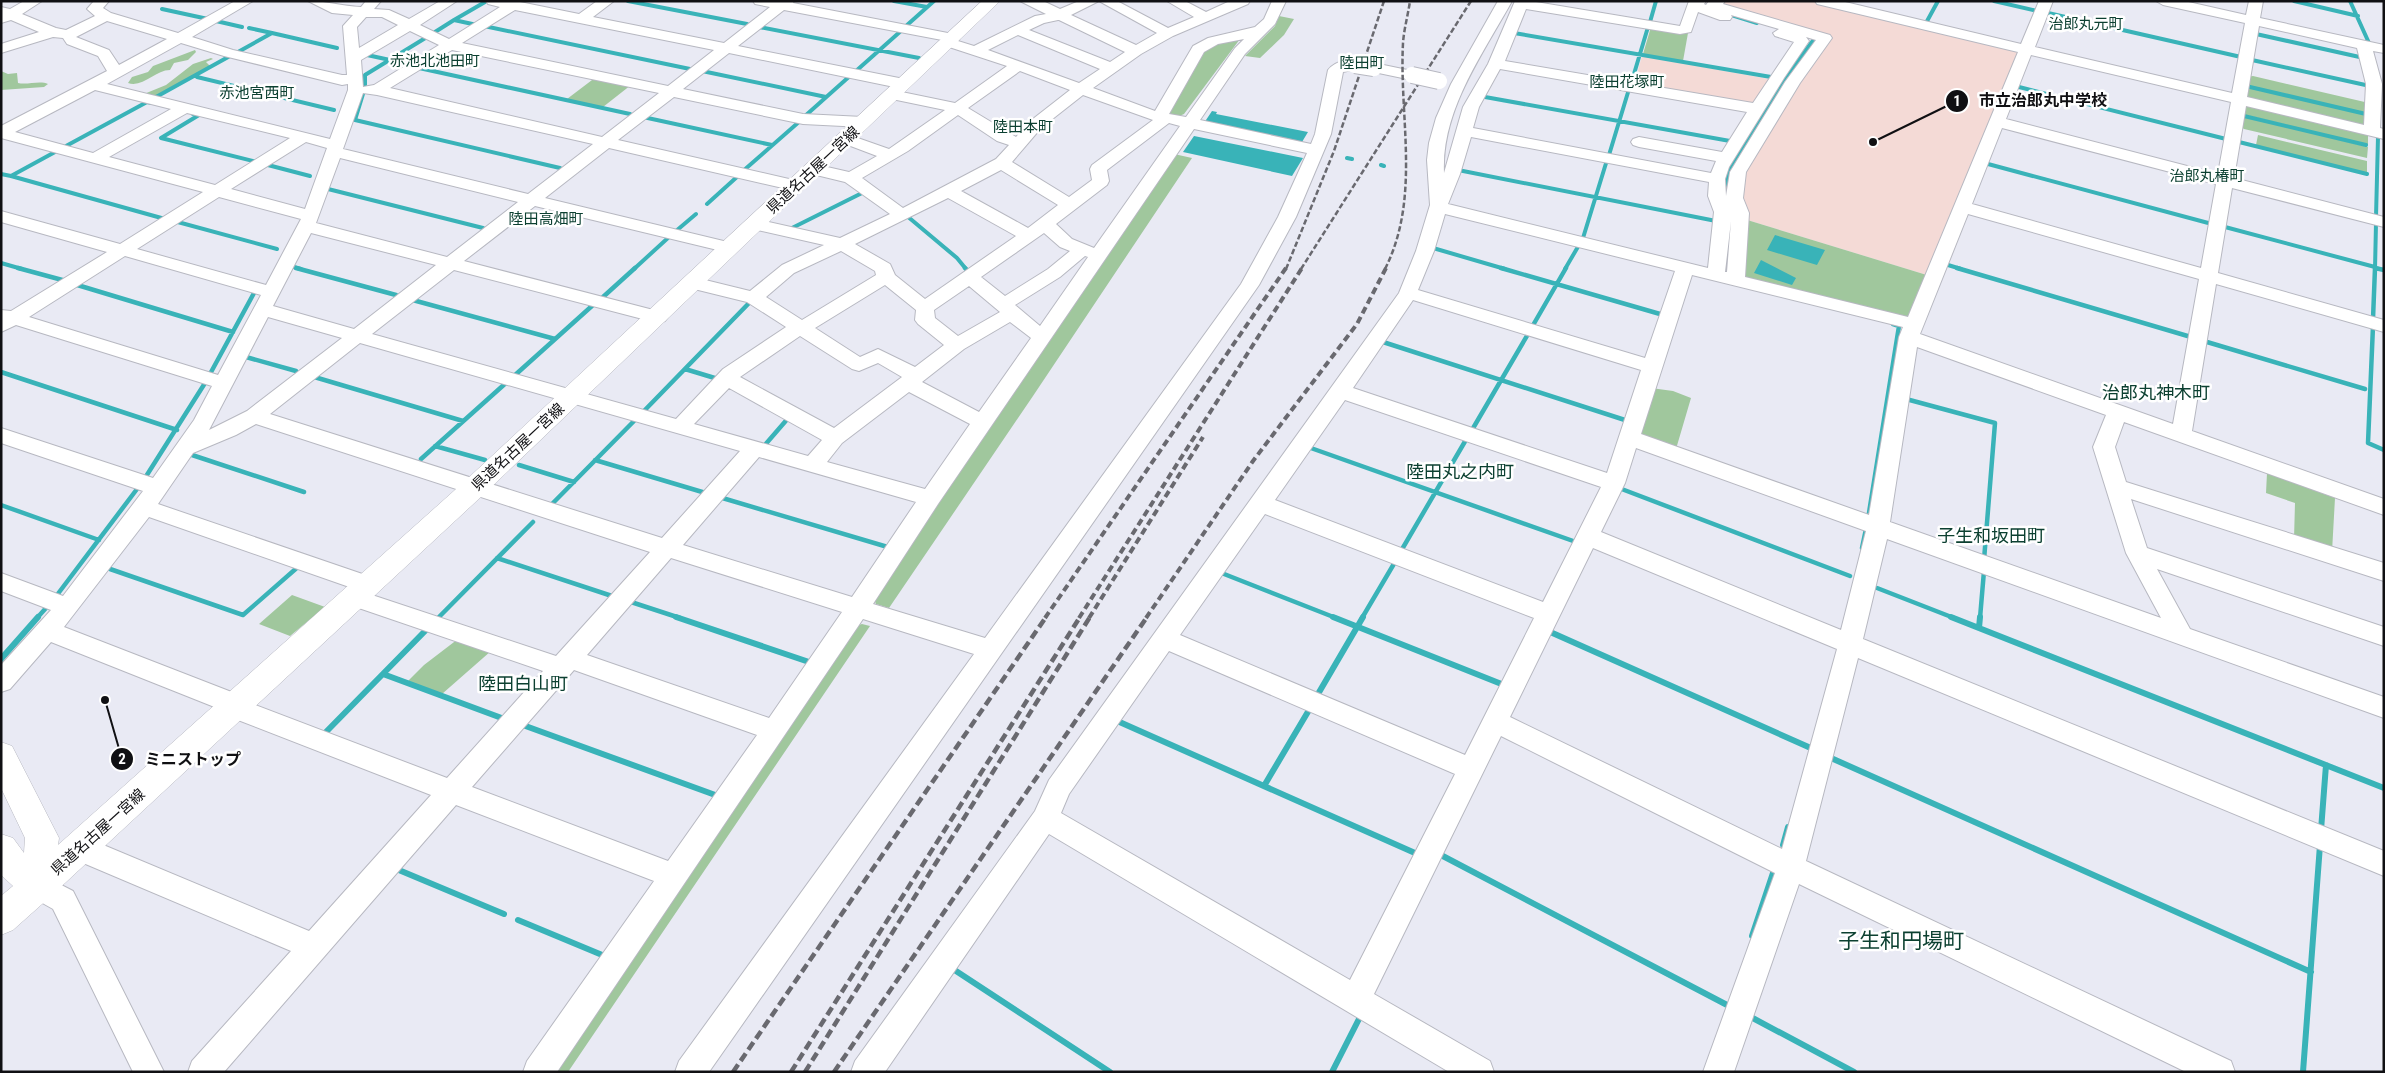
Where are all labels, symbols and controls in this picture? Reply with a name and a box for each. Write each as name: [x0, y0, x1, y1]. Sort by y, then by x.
district label: 治郎丸元町: [2048, 15, 2124, 33]
district label: 赤池北池田町: [390, 52, 480, 70]
district label: 陸田町: [1339, 54, 1385, 72]
district label: 陸田花塚町: [1589, 73, 1665, 91]
district label: 赤池宮西町: [219, 84, 295, 102]
callout: 市立治郎丸中学校: [1944, 85, 2117, 116]
text: 市立治郎丸中学校: [1979, 91, 2107, 110]
text: 1: [1953, 92, 1961, 110]
district label: 陸田本町: [993, 118, 1053, 136]
street label: 県道名古屋一宮線: [763, 122, 863, 218]
district label: 治郎丸椿町: [2169, 167, 2245, 185]
district label: 陸田高畑町: [508, 210, 584, 228]
district label: 治郎丸神木町: [2102, 382, 2210, 403]
street label: 県道名古屋一宮線: [468, 399, 568, 495]
district label: 陸田丸之内町: [1406, 461, 1514, 482]
district label: 子生和坂田町: [1937, 525, 2045, 546]
district label: 陸田白山町: [478, 673, 568, 694]
callout: ミニストップ: [110, 744, 251, 775]
text: 2: [118, 750, 126, 768]
text: ミニストップ: [145, 750, 241, 769]
street label: 県道名古屋一宮線: [47, 785, 149, 879]
district label: 子生和円場町: [1838, 929, 1964, 953]

